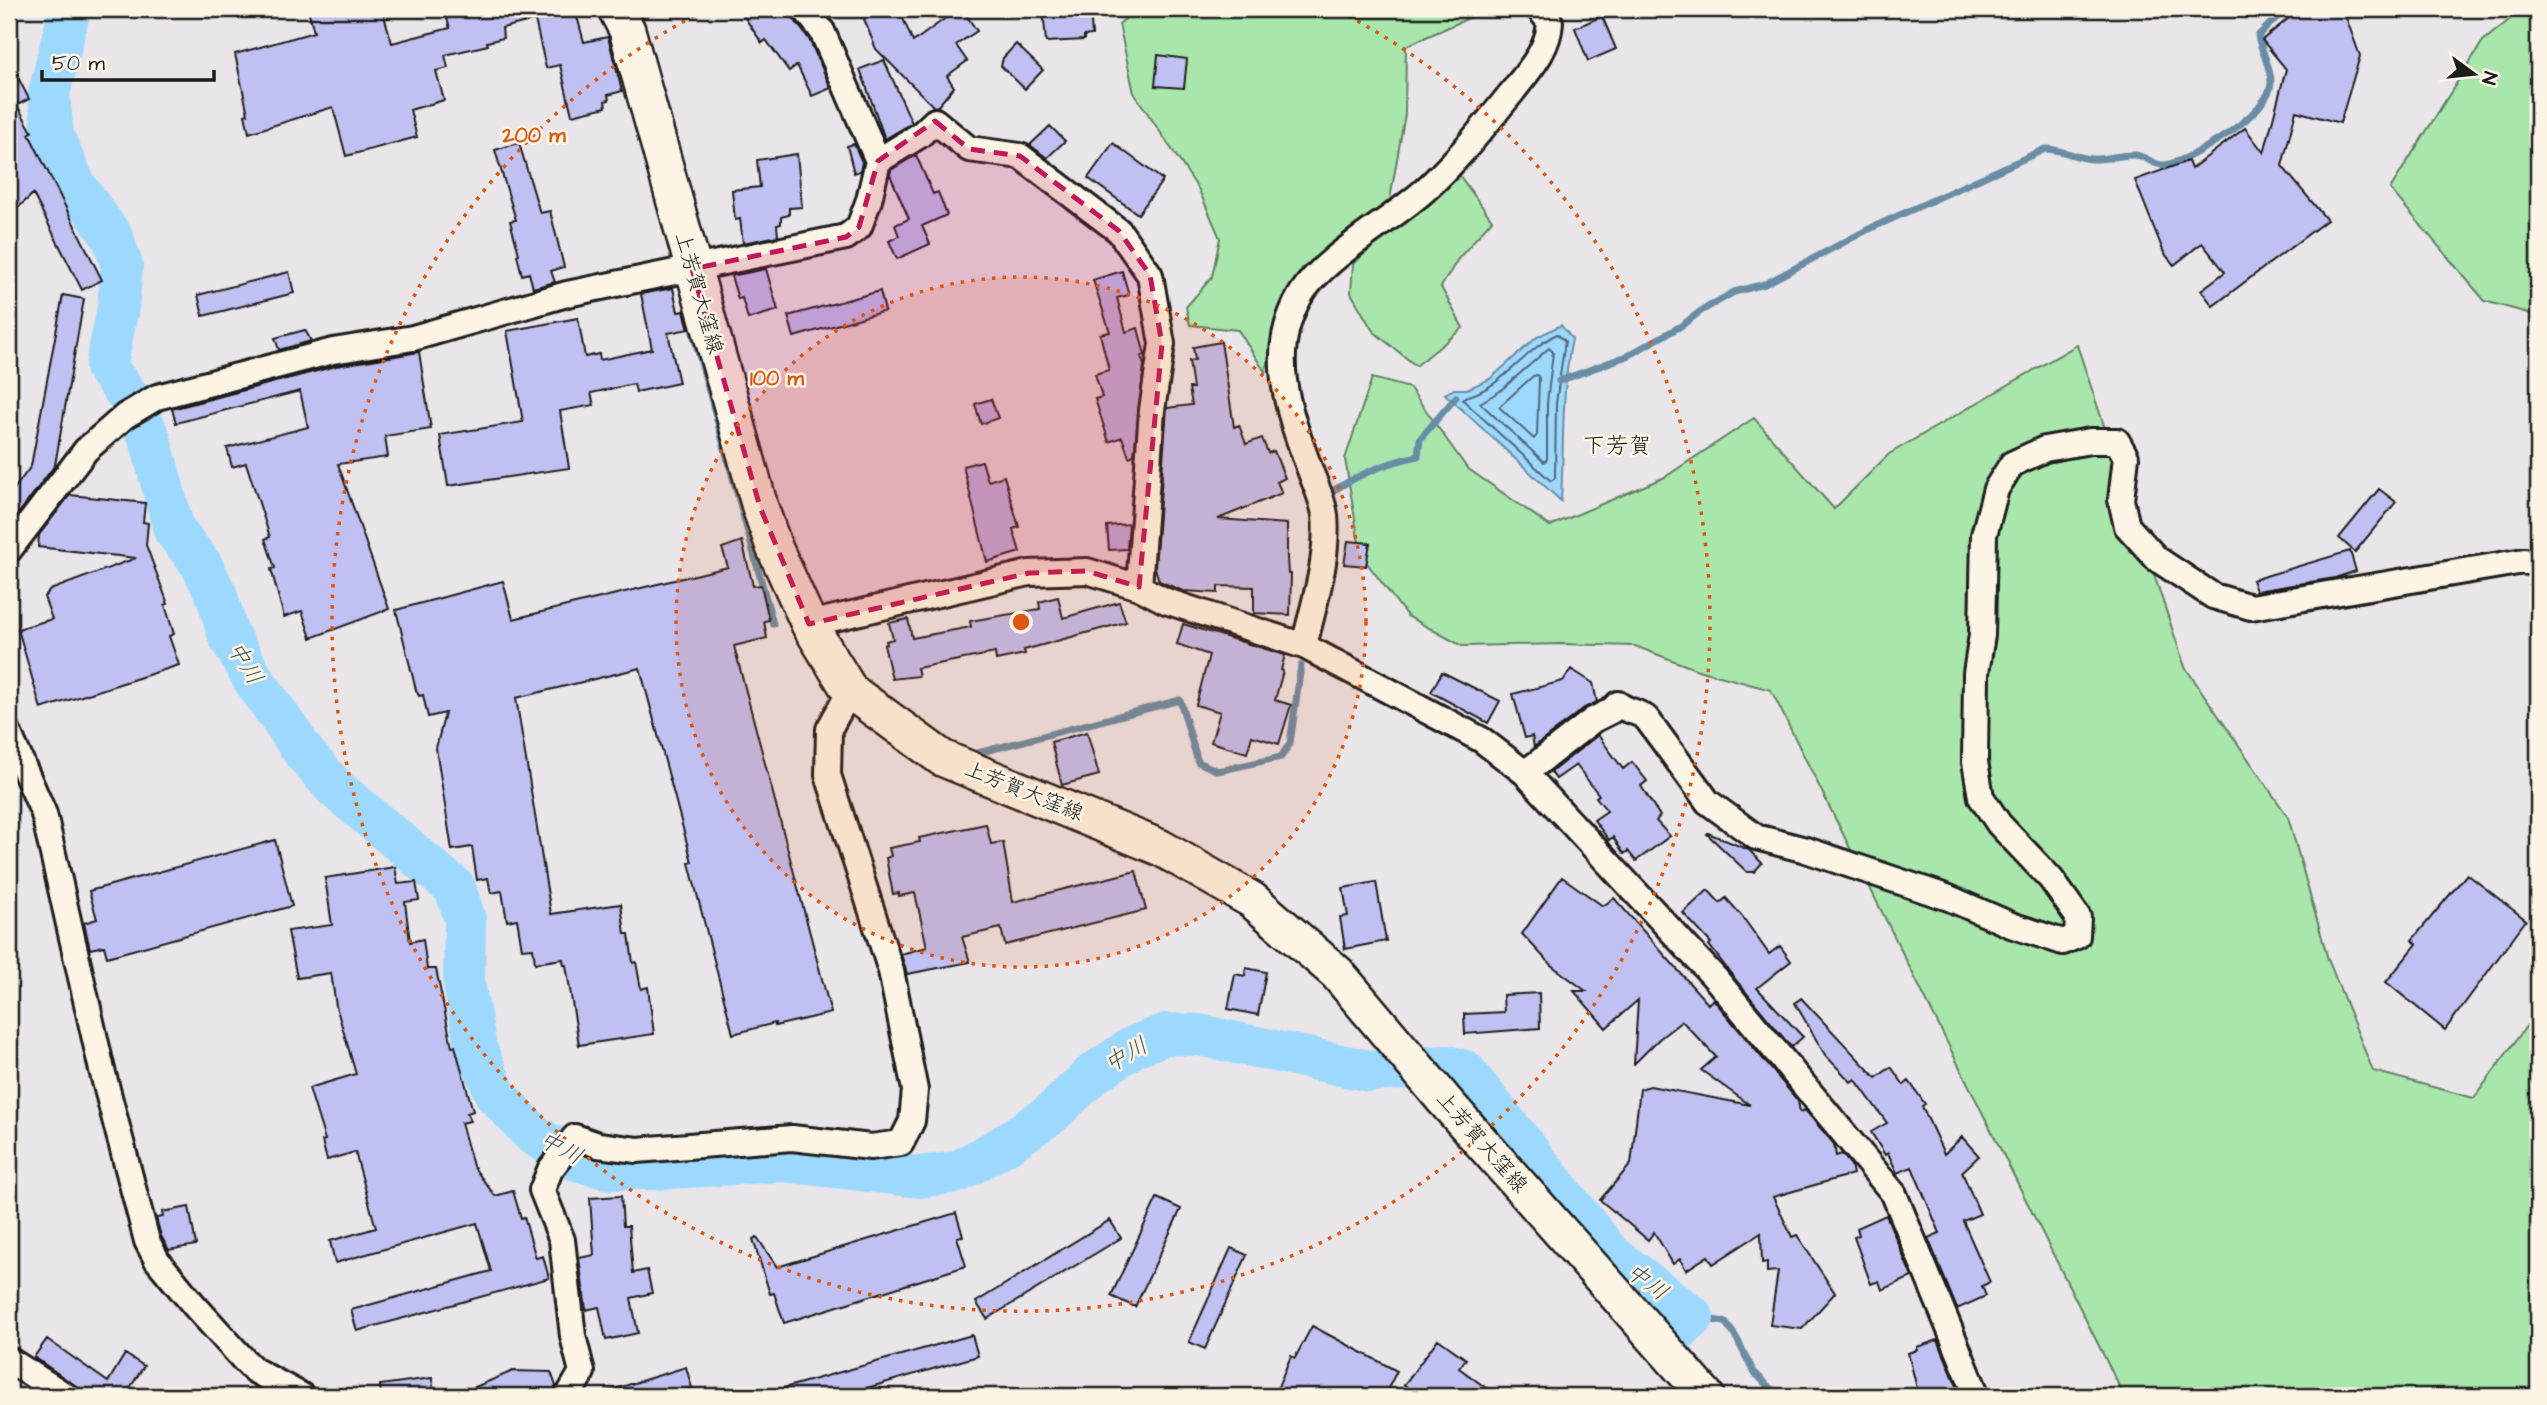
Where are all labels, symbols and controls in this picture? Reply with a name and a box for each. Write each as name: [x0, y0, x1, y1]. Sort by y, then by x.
scale bar: [42, 38, 214, 82]
north arrow: [2438, 38, 2508, 108]
text: 50 m: [52, 49, 106, 78]
text: N: [2474, 69, 2504, 87]
text: 200 m: [501, 121, 566, 150]
street label: 上芳賀大窪線: [668, 228, 730, 358]
text: 100 m: [750, 364, 805, 393]
district label: 下芳賀: [1583, 430, 1652, 462]
centre of rings: [1009, 610, 1033, 634]
water label: 中川: [219, 635, 271, 691]
street label: 上芳賀大窪線: [960, 754, 1088, 828]
water label: 中川: [1098, 1030, 1154, 1080]
street label: 上芳賀大窪線: [1430, 1085, 1534, 1199]
water label: 中川: [533, 1123, 589, 1173]
water label: 中川: [1619, 1255, 1675, 1309]

